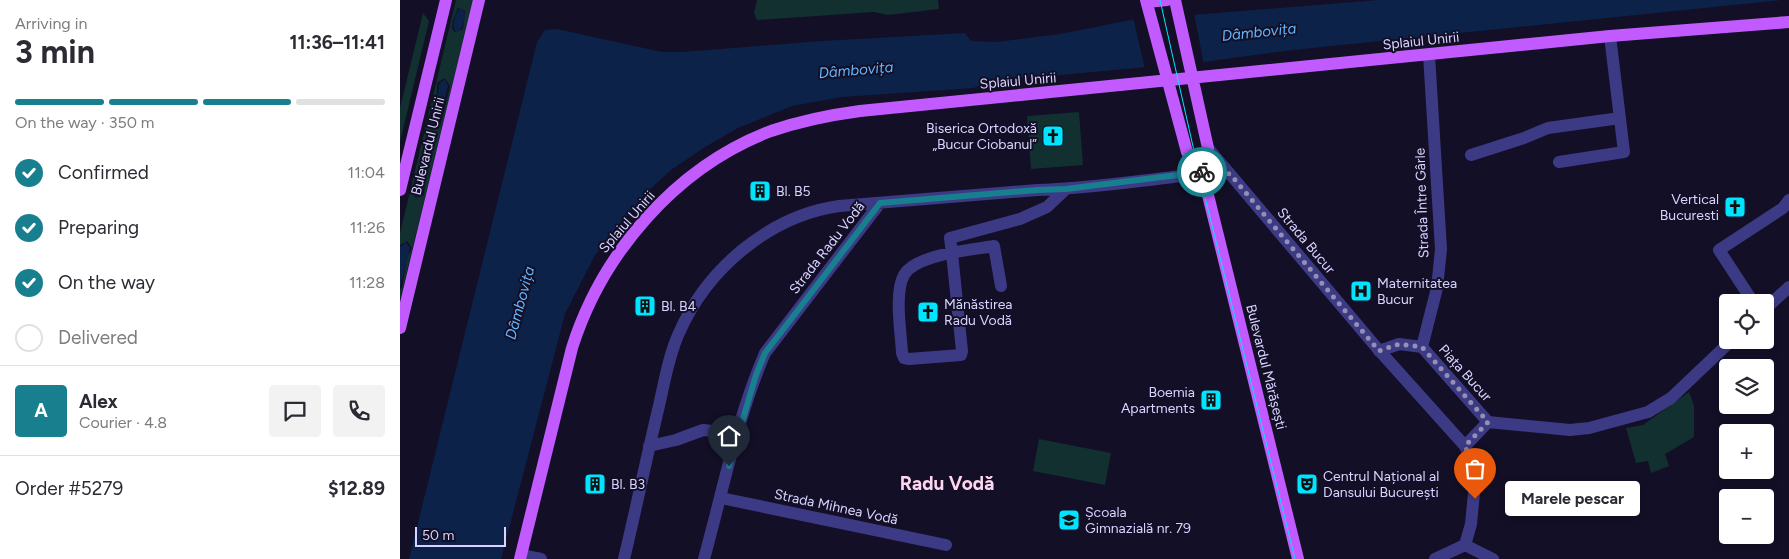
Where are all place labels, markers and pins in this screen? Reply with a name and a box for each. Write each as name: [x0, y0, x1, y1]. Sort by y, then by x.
place label: Biserica Ortodoxă „Bucur Ciobanul”: [926, 120, 1037, 153]
church icon: Biserica Ortodoxă „Bucur Ciobanul”: [1041, 124, 1065, 148]
building icon: Bl. B5: [748, 179, 772, 203]
place label: Bl. B5: [776, 183, 811, 200]
place label: Vertical Bucuresti: [1660, 191, 1719, 224]
church icon: Vertical Bucuresti: [1723, 195, 1747, 219]
place label: Maternitatea Bucur: [1377, 275, 1457, 308]
hospital icon: Maternitatea Bucur: [1349, 279, 1373, 303]
building icon: Bl. B4: [633, 294, 657, 318]
place label: Mănăstirea Radu Vodă: [944, 296, 1013, 329]
place label: Bl. B4: [661, 298, 697, 315]
church icon: Mănăstirea Radu Vodă: [916, 300, 940, 324]
place label: Boemia Apartments: [1121, 384, 1195, 417]
building icon: Boemia Apartments: [1199, 388, 1223, 412]
pin: [708, 415, 750, 466]
pin: [1454, 448, 1496, 499]
place label: Centrul Național al Dansului București: [1323, 468, 1439, 501]
building icon: Bl. B3: [583, 472, 607, 496]
theatre icon: Centrul Național al Dansului București: [1295, 472, 1319, 496]
place label: Bl. B3: [611, 476, 645, 493]
callout: Marele pescar: [1505, 482, 1640, 516]
place label: Școala Gimnazială nr. 79: [1085, 504, 1191, 537]
school or university icon: Școala Gimnazială nr. 79: [1057, 508, 1081, 532]

